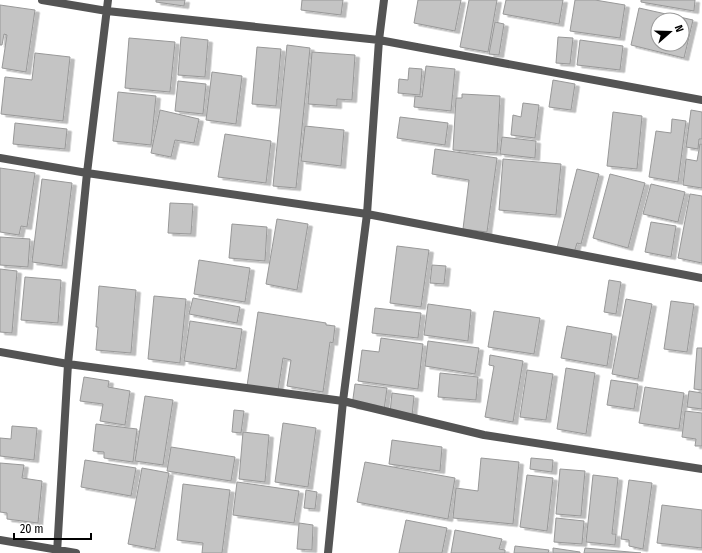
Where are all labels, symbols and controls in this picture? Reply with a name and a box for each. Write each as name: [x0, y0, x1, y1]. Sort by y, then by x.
north arrow: [650, 12, 690, 52]
text: N: [672, 23, 686, 34]
scale bar: [14, 515, 91, 541]
text: 20 m: [20, 522, 44, 536]

